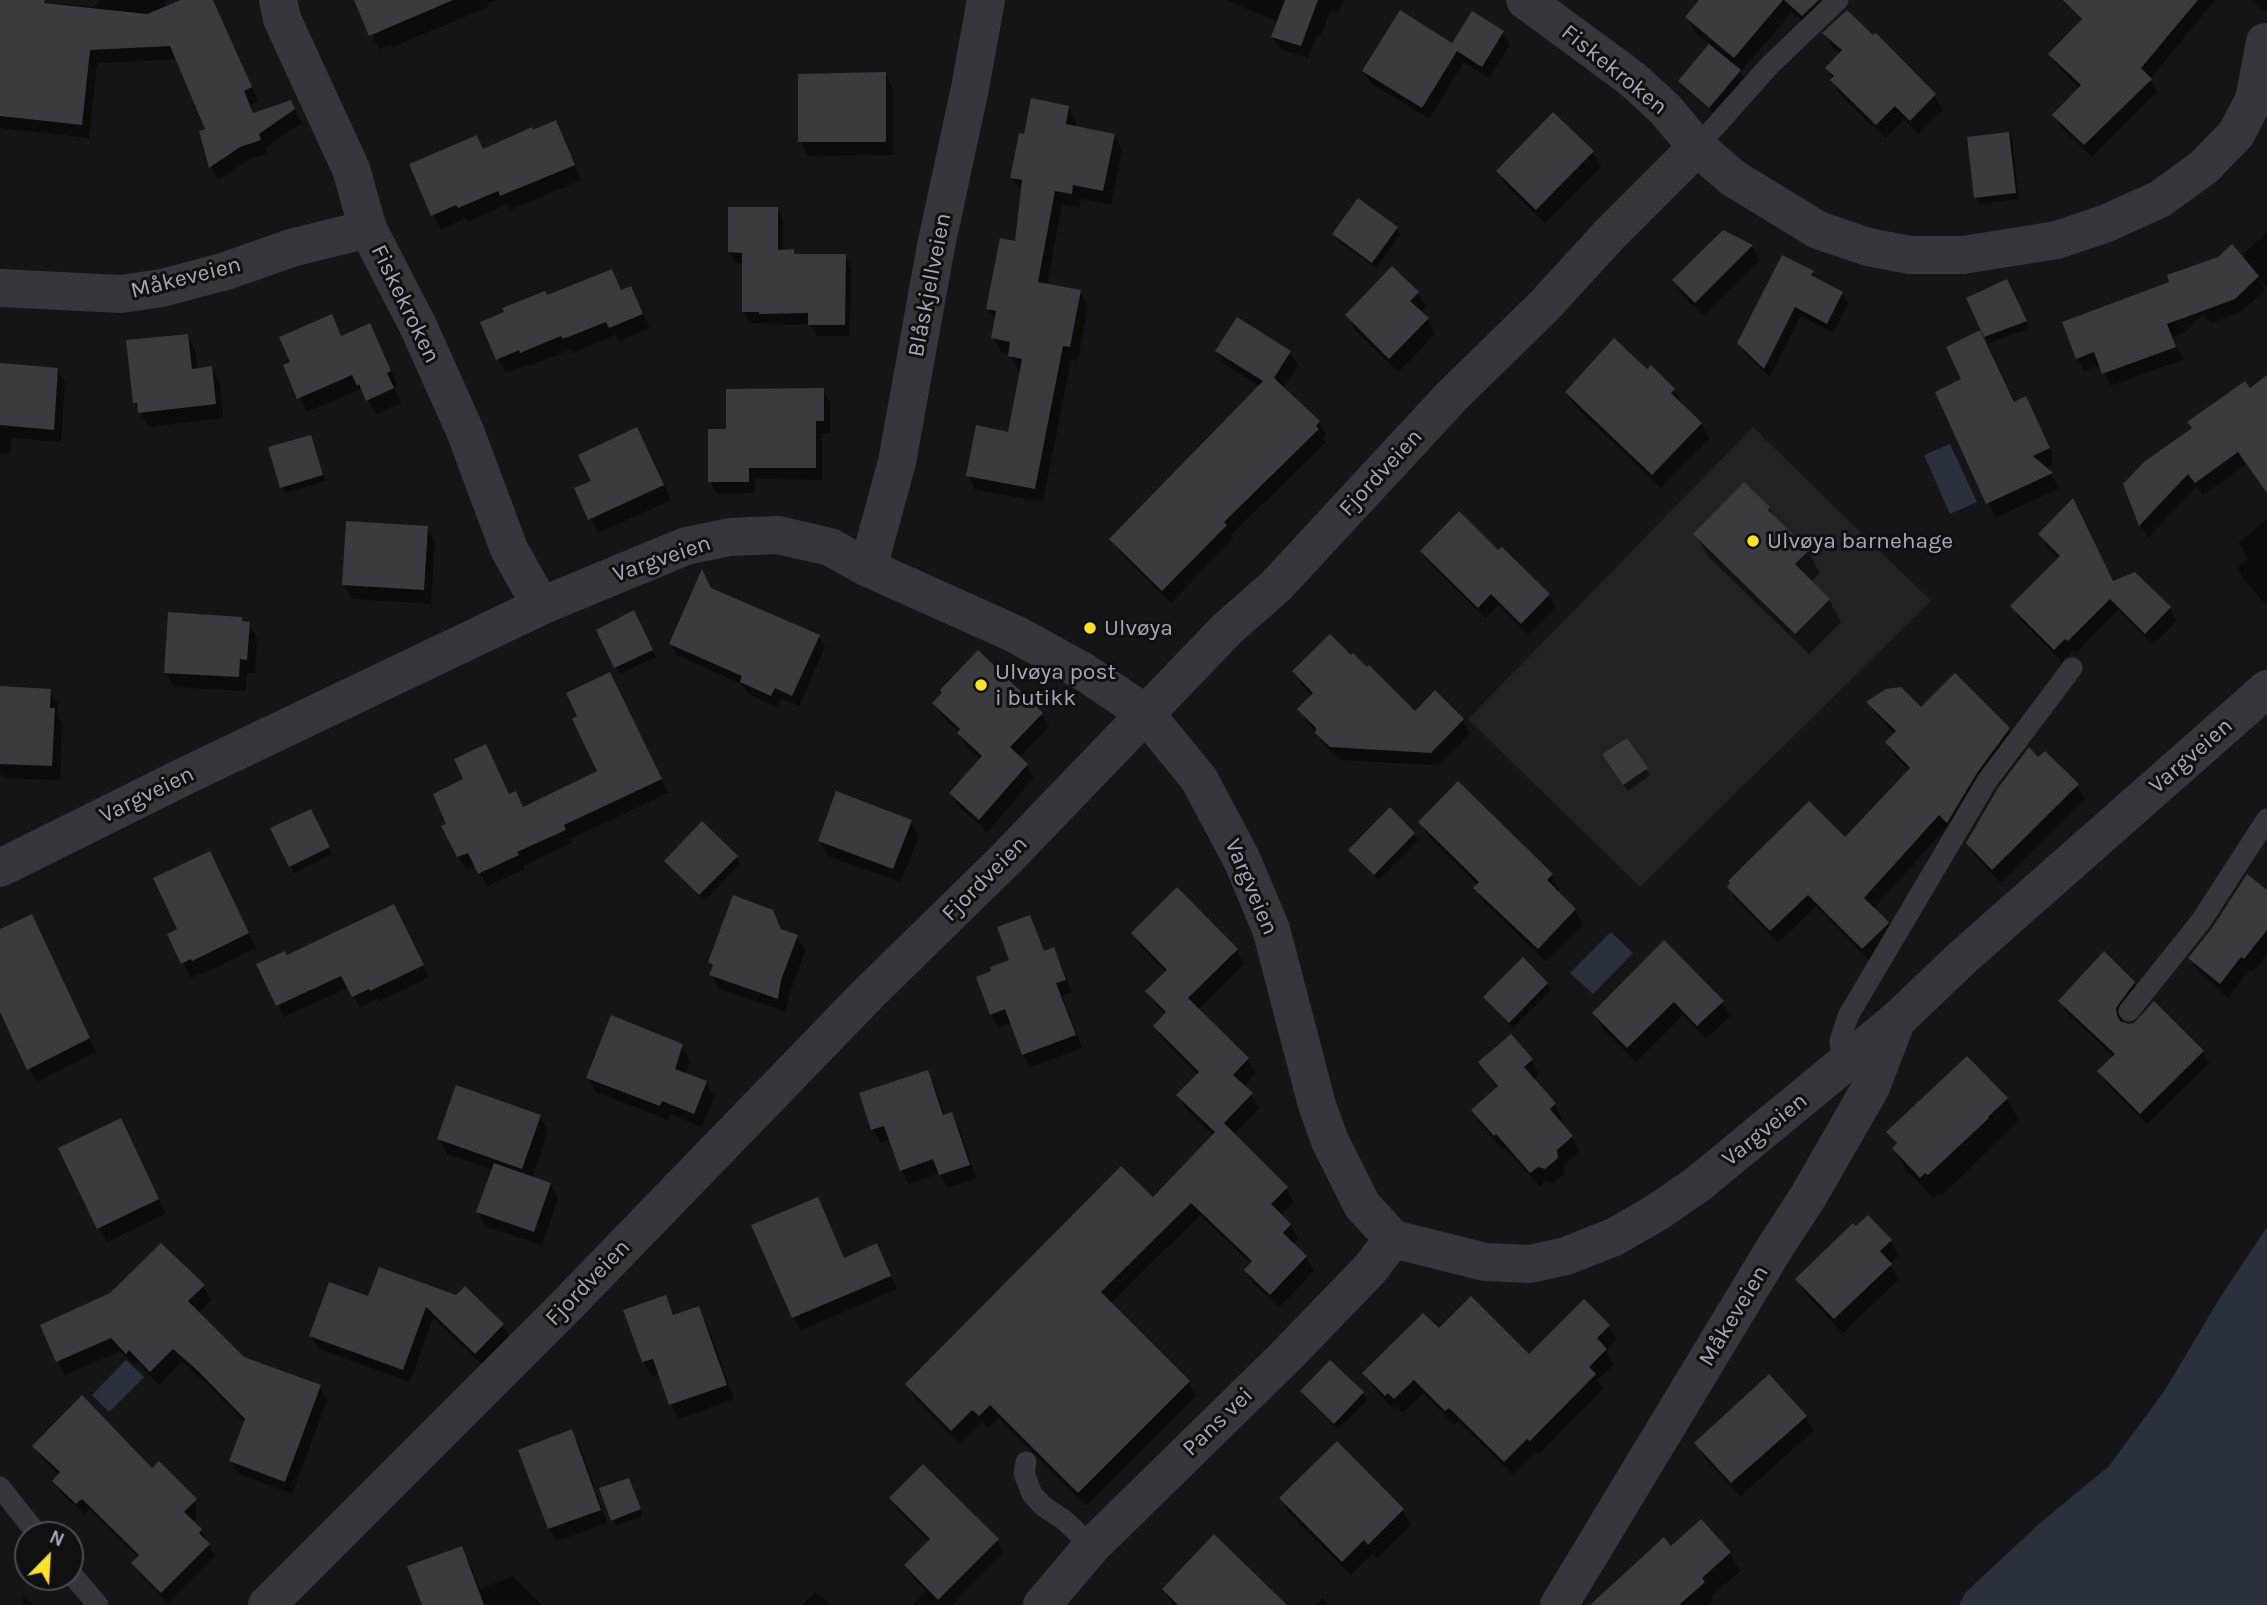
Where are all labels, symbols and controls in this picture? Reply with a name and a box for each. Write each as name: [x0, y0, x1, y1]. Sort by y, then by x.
street label: Fiskekroken: [1555, 19, 1673, 121]
street label: Blåskjellveien: [903, 211, 957, 359]
street label: Fiskekroken: [364, 240, 446, 368]
street label: Måkeveien: [128, 251, 244, 305]
street label: Fjordveien: [1334, 423, 1428, 523]
place label: Ulvøya barnehage: [1767, 527, 1953, 555]
street label: Vargveien: [609, 529, 715, 589]
marker: Ulvøya barnehage: [1745, 533, 1761, 549]
place label: Ulvøya: [1104, 614, 1173, 642]
marker: Ulvøya: [1082, 620, 1098, 636]
place label: Ulvøya post i butikk: [995, 658, 1116, 712]
marker: Ulvøya post i butikk: [973, 677, 989, 693]
street label: Vargveien: [2144, 712, 2238, 800]
street label: Vargveien: [95, 760, 199, 830]
street label: Fjordveien: [936, 830, 1034, 928]
street label: Vargveien: [1218, 835, 1284, 939]
street label: Vargveien: [1717, 1087, 1813, 1173]
street label: Fjordveien: [540, 1234, 636, 1332]
street label: Måkeveien: [1693, 1261, 1775, 1371]
street label: Pans vei: [1177, 1382, 1259, 1462]
north arrow: [14, 1521, 84, 1591]
text: N: [46, 1526, 67, 1551]

